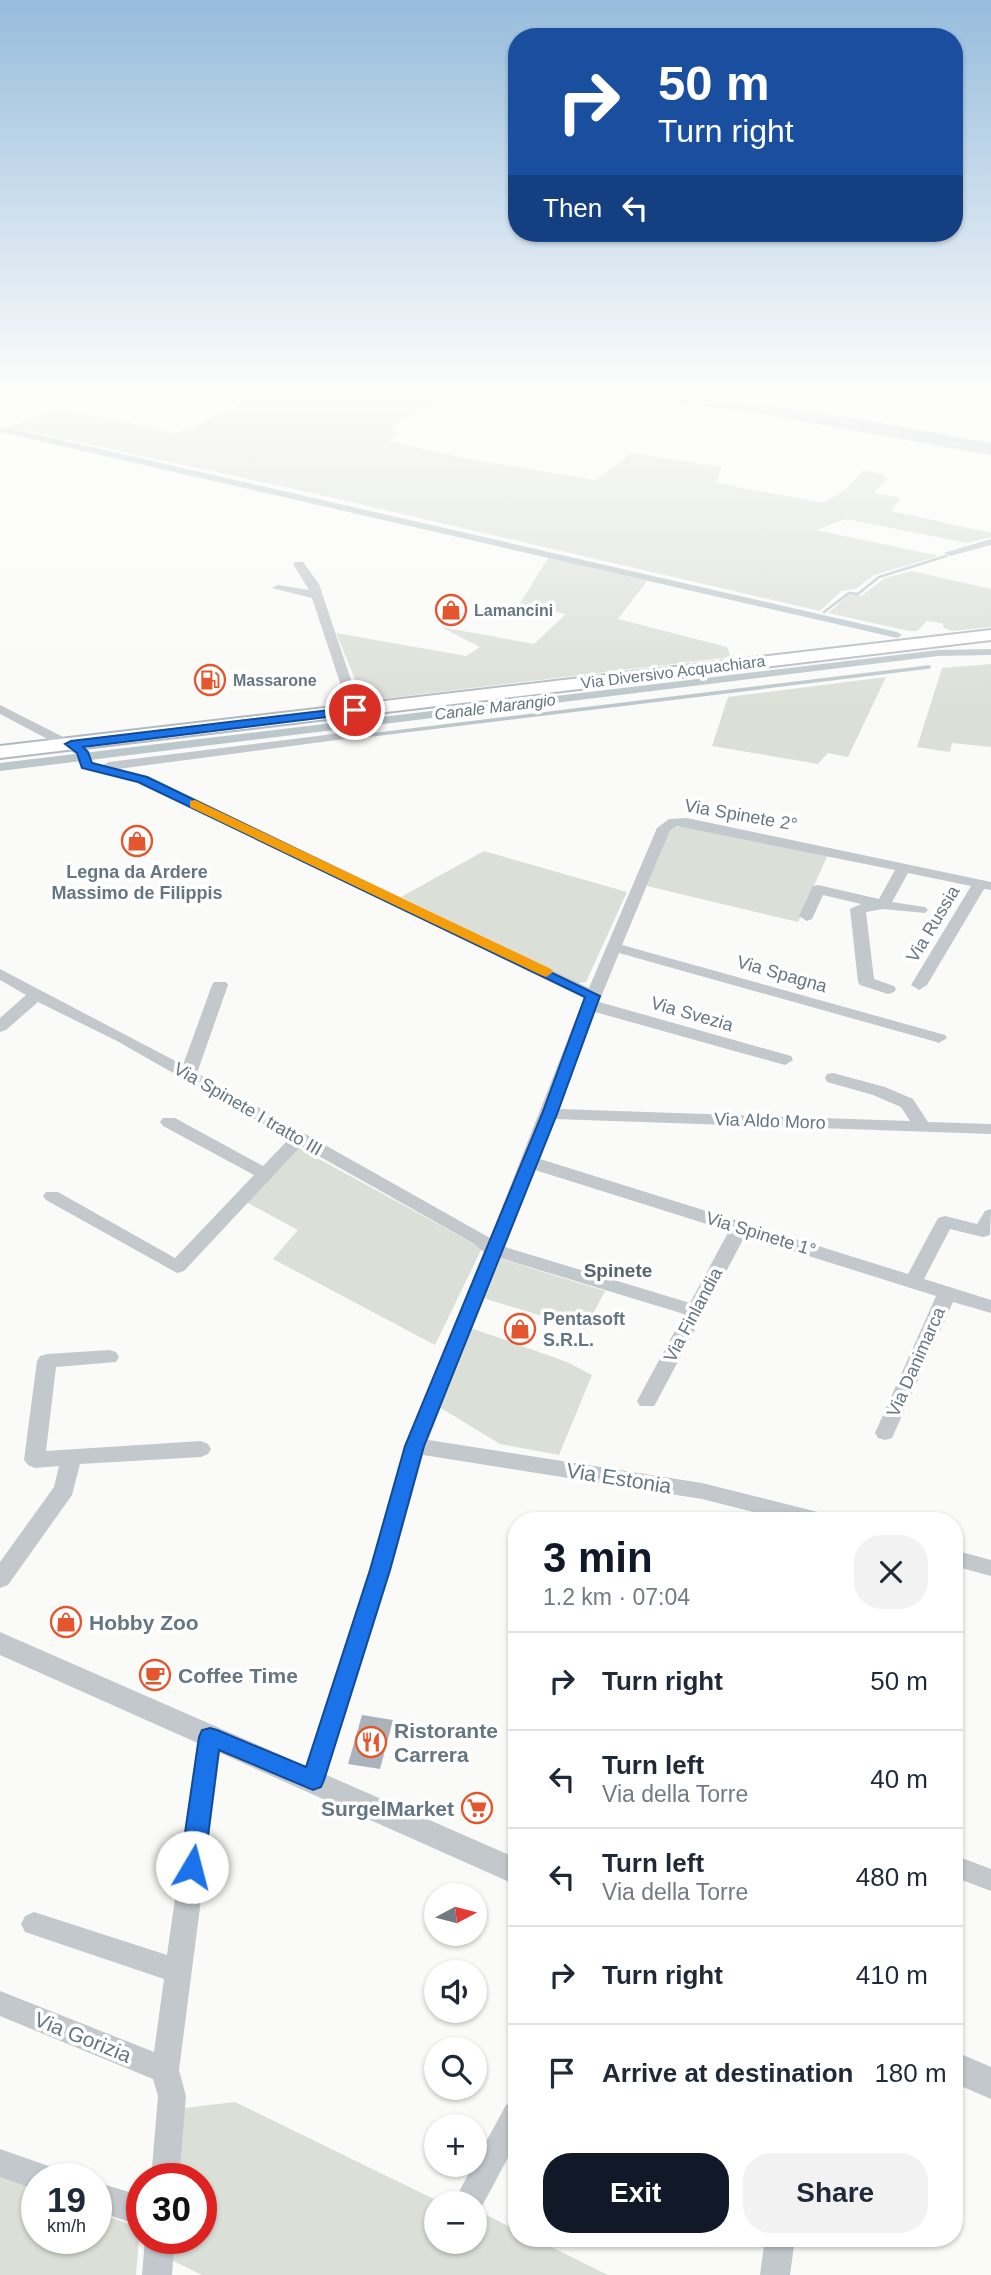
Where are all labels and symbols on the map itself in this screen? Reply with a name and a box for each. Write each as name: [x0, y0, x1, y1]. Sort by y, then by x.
shop icon: Lamancini: [434, 593, 468, 627]
place label: Lamancini: [474, 602, 553, 619]
street label: Via Diversivo Acquachiara: [580, 652, 766, 692]
fuel station icon: Massarone: [193, 663, 227, 697]
place label: Massarone: [233, 672, 317, 689]
pin: [325, 680, 385, 740]
water label: Canale Marangio: [433, 691, 557, 723]
street label: Via Spinete 2°: [683, 795, 799, 835]
shop icon: Legna da Ardere Massimo de Filippis: [120, 824, 154, 858]
place label: Legna da Ardere Massimo de Filippis: [51, 862, 223, 903]
street label: Via Russia: [902, 881, 964, 966]
street label: Via Spagna: [735, 952, 830, 997]
street label: Via Svezia: [649, 993, 736, 1036]
street label: Via Spinete I tratto III: [170, 1058, 326, 1160]
street label: Via Aldo Moro: [714, 1109, 826, 1133]
street label: Via Spinete 1°: [704, 1208, 818, 1260]
district label: Spinete: [584, 1260, 652, 1281]
street label: Via Finlandia: [660, 1264, 727, 1365]
street label: Via Danimarca: [883, 1303, 949, 1420]
place label: Pentasoft S.R.L.: [543, 1309, 625, 1350]
shop icon: Pentasoft S.R.L.: [503, 1312, 537, 1346]
street label: Via Estonia: [565, 1458, 673, 1498]
shop icon: Hobby Zoo: [49, 1605, 83, 1639]
place label: Hobby Zoo: [89, 1611, 199, 1634]
cafe icon: Coffee Time: [138, 1658, 172, 1692]
place label: Coffee Time: [178, 1664, 298, 1687]
place label: Ristorante Carrera: [394, 1719, 498, 1766]
restaurant icon: Ristorante Carrera: [354, 1725, 388, 1759]
supermarket icon: SurgelMarket: [460, 1791, 494, 1825]
place label: SurgelMarket: [321, 1797, 454, 1820]
position arrow: [155, 1830, 229, 1904]
north arrow: [424, 1883, 486, 1946]
street label: Via Gorizia: [31, 2007, 135, 2067]
speed limit sign: 30: [126, 2163, 217, 2254]

